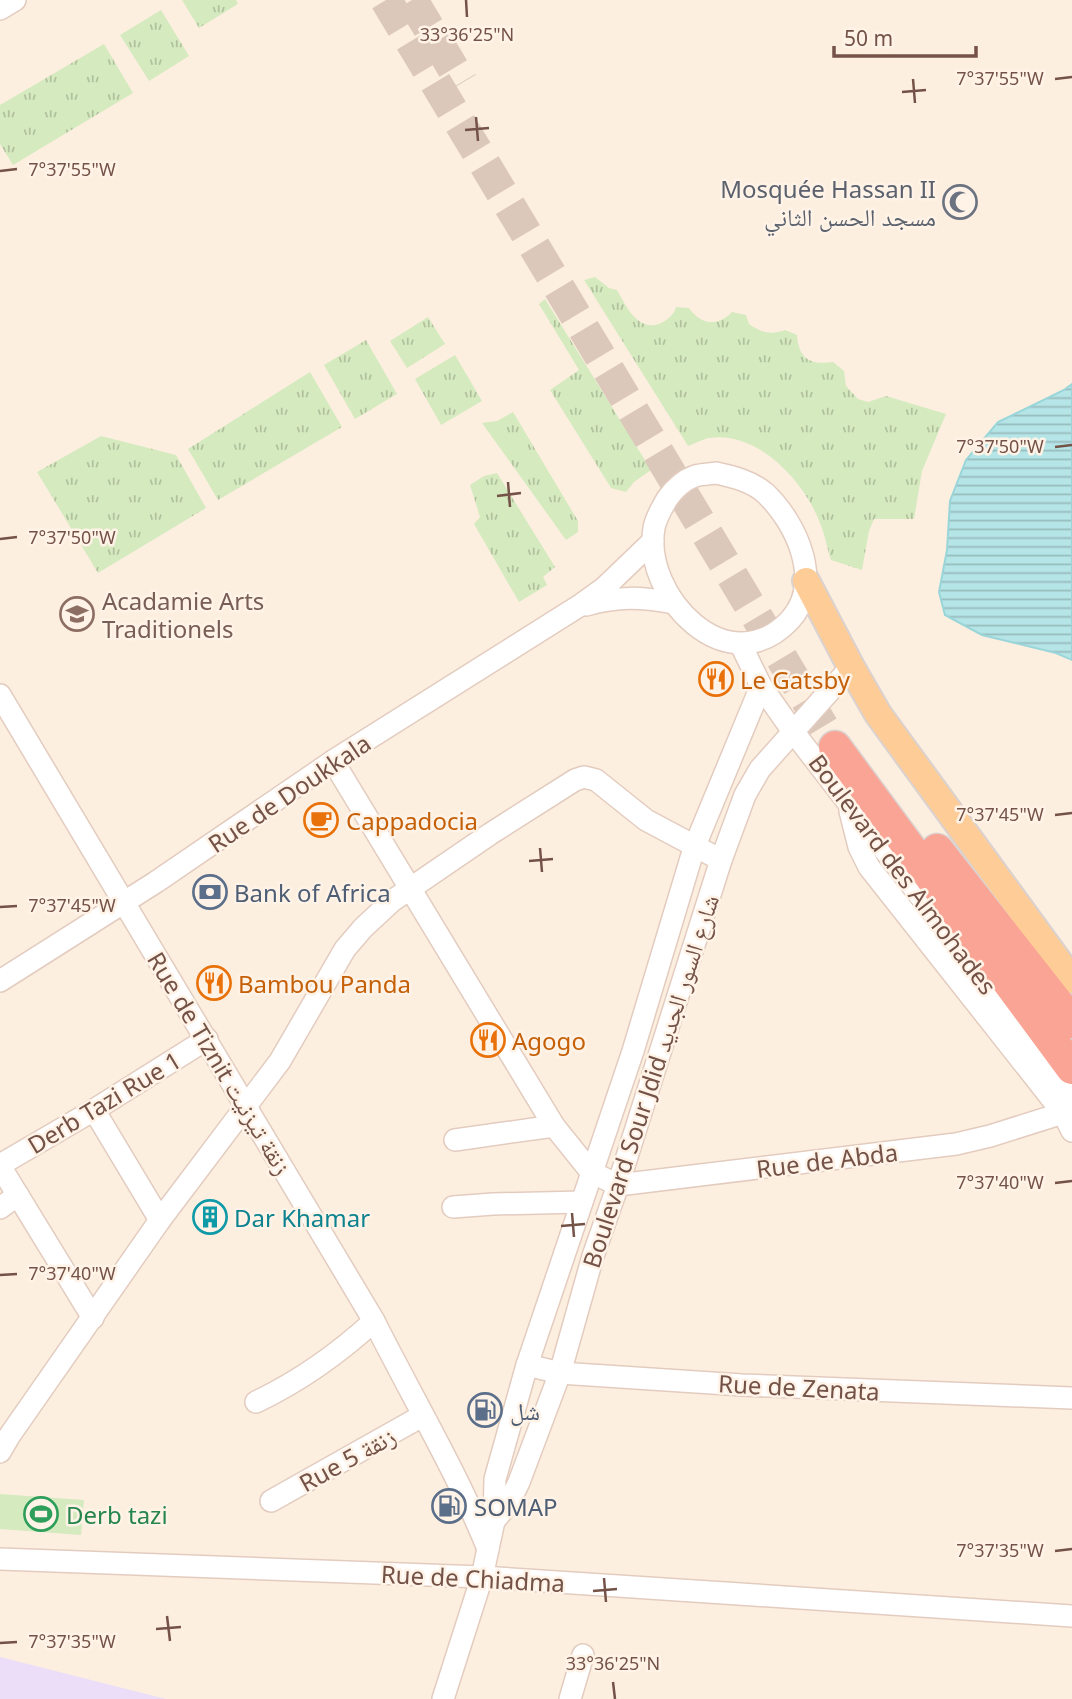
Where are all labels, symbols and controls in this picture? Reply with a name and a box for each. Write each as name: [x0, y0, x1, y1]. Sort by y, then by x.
scale bar: [834, 14, 976, 58]
text: 33°36'25"N: [420, 22, 514, 46]
text: 50 m: [844, 24, 893, 52]
text: 7°37'55"W: [956, 66, 1044, 90]
text: 7°37'55"W: [28, 157, 116, 181]
place label: Mosquée Hassan II مسجد الحسن الثاني: [720, 172, 936, 237]
mosque icon: Mosquée Hassan II مسجد الحسن الثاني: [941, 183, 979, 221]
text: 7°37'50"W: [956, 434, 1044, 458]
text: 7°37'50"W: [28, 525, 116, 549]
place label: Acadamie Arts Traditionels: [102, 584, 264, 645]
school or university icon: Acadamie Arts Traditionels: [58, 595, 96, 633]
restaurant icon: Le Gatsby: [697, 660, 735, 698]
place label: Le Gatsby: [740, 663, 851, 696]
street label: Rue de Doukkala: [201, 726, 377, 860]
street label: Boulevard des Almohades: [802, 747, 1004, 1001]
cafe icon: Cappadocia: [302, 801, 340, 839]
text: 7°37'45"W: [956, 802, 1044, 826]
place label: Cappadocia: [346, 804, 478, 837]
bank icon: Bank of Africa: [191, 873, 229, 911]
place label: Bank of Africa: [234, 876, 391, 909]
street label: Boulevard Sour Jdid شارع السور الجديد: [574, 890, 726, 1272]
text: 7°37'45"W: [28, 893, 116, 917]
street label: Rue de Tiznit زنقة تيزنيت: [140, 945, 300, 1181]
restaurant icon: Bambou Panda: [195, 964, 233, 1002]
place label: Bambou Panda: [238, 967, 411, 1000]
restaurant icon: Agogo: [469, 1021, 507, 1059]
place label: Agogo: [512, 1024, 586, 1057]
street label: Derb Tazi Rue 1: [21, 1043, 187, 1161]
street label: Rue de Abda: [754, 1135, 900, 1185]
text: 7°37'40"W: [956, 1170, 1044, 1194]
building icon: Dar Khamar: [191, 1198, 229, 1236]
place label: Dar Khamar: [234, 1201, 370, 1234]
text: 7°37'40"W: [28, 1261, 116, 1285]
street label: Rue de Zenata: [717, 1366, 881, 1408]
fuel station icon: شل: [466, 1391, 504, 1429]
place label: شل: [510, 1394, 540, 1427]
street label: Rue 5 زنقة: [293, 1419, 401, 1499]
fuel station icon: SOMAP: [430, 1487, 468, 1525]
place label: SOMAP: [474, 1490, 558, 1523]
sports icon: Derb tazi: [22, 1495, 60, 1533]
place label: Derb tazi: [66, 1498, 168, 1531]
text: 7°37'35"W: [956, 1538, 1044, 1562]
street label: Rue de Chiadma: [380, 1557, 566, 1599]
text: 7°37'35"W: [28, 1629, 116, 1653]
text: 33°36'25"N: [566, 1651, 660, 1675]

